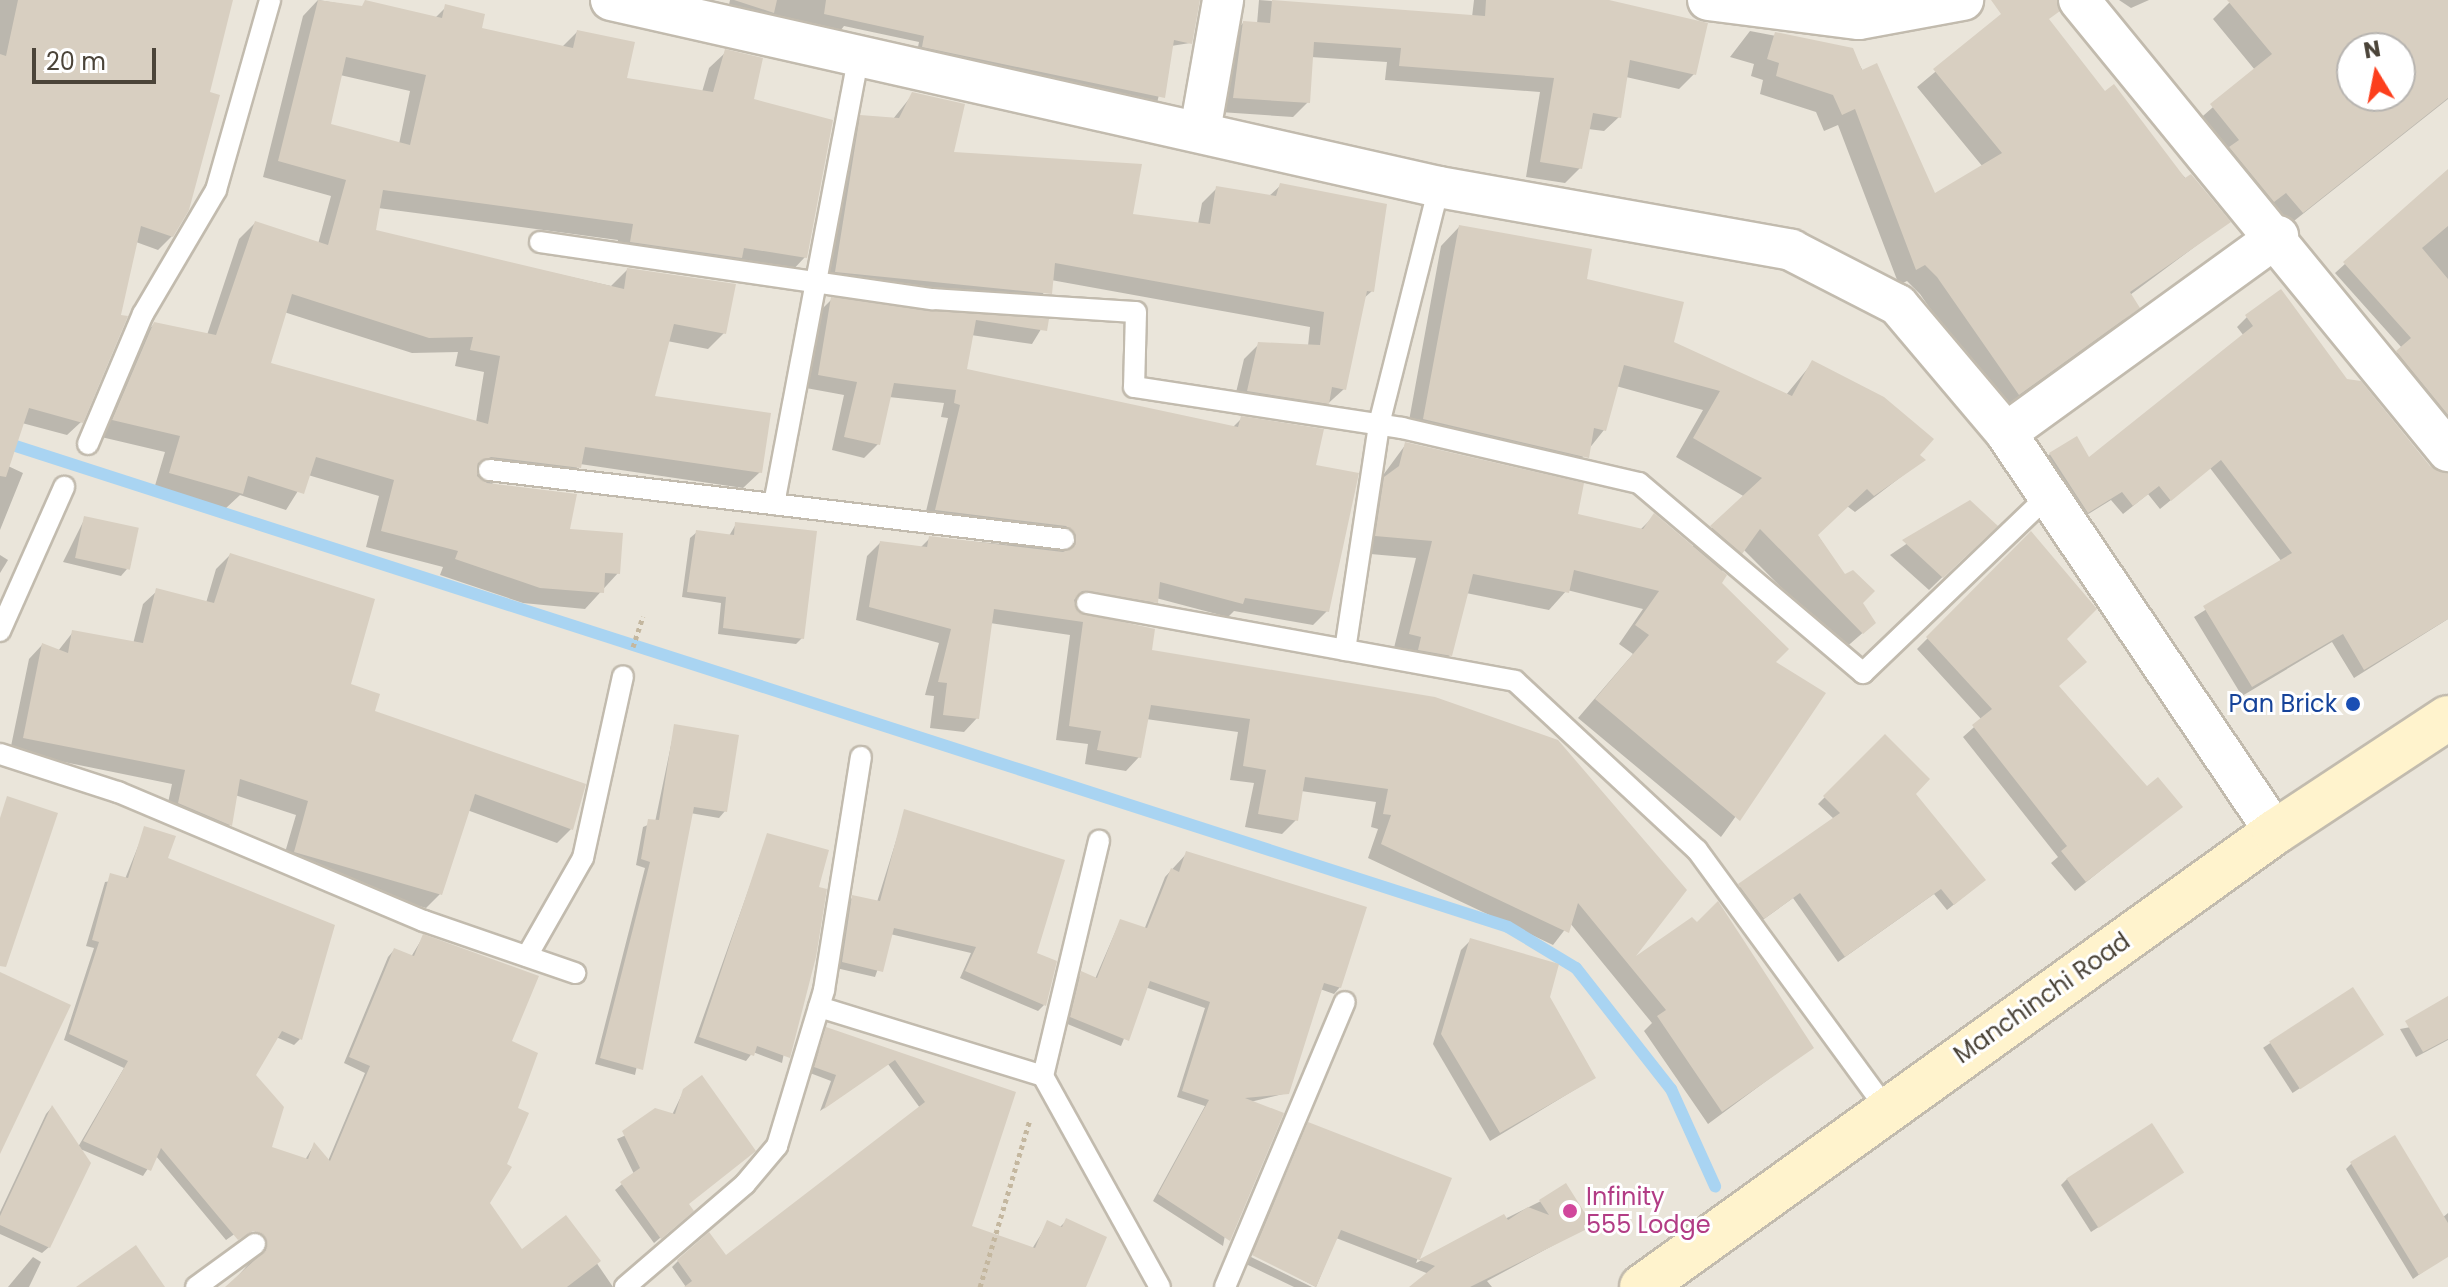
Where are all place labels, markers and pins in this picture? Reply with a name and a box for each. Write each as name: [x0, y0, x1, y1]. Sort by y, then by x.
place label: Pan Brick: [2229, 690, 2337, 718]
marker: Pan Brick: [2344, 695, 2362, 713]
place label: Infinity 555 Lodge: [1586, 1183, 1711, 1239]
marker: Infinity 555 Lodge: [1561, 1202, 1579, 1220]

